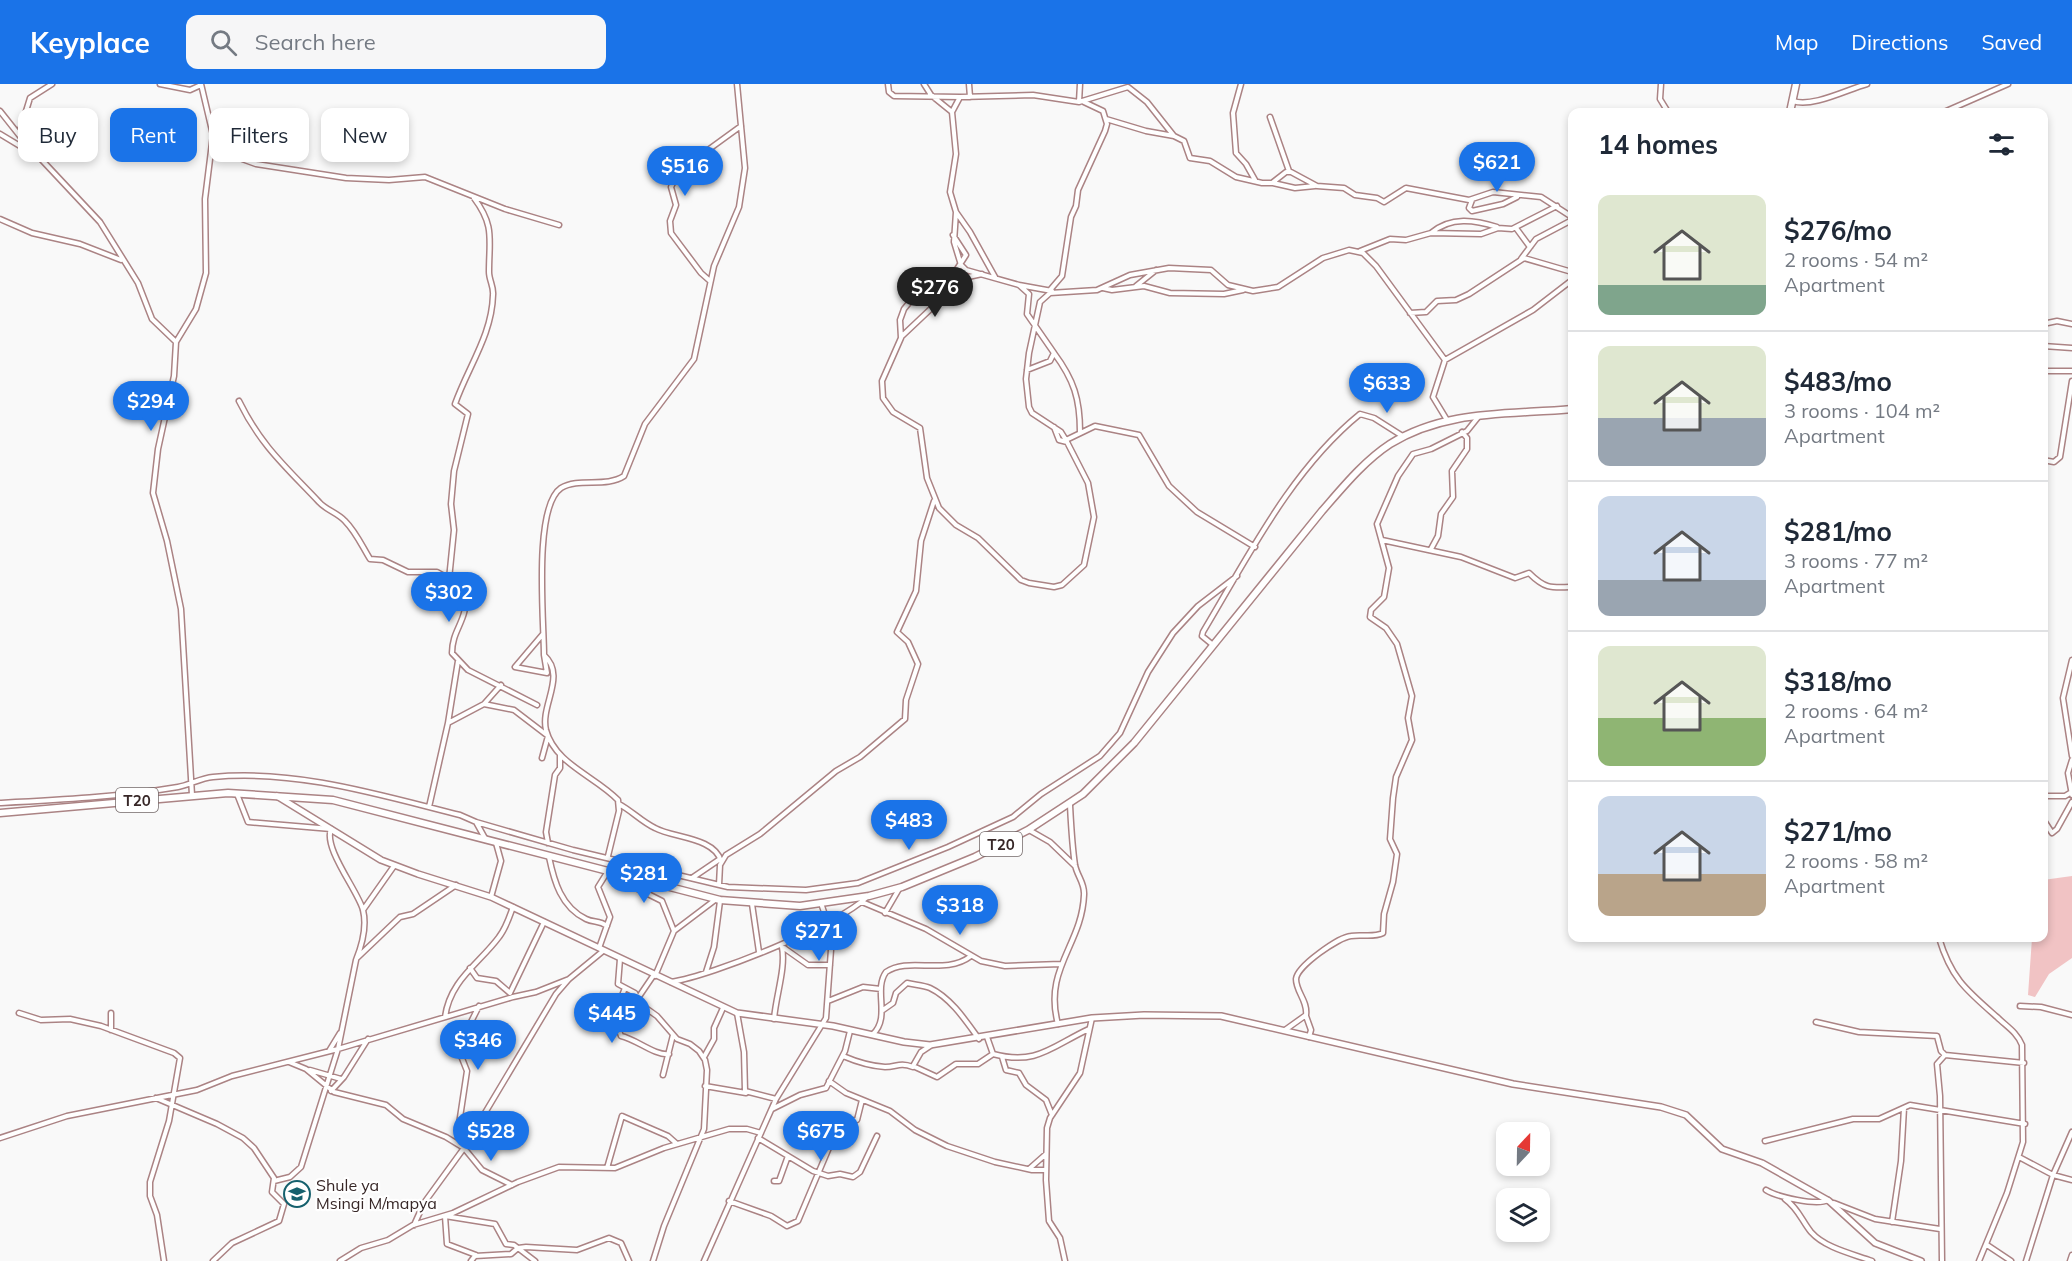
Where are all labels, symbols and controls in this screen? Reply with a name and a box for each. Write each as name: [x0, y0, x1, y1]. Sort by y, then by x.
search box: [186, 15, 606, 69]
text: Keyplace: [30, 25, 150, 60]
icon: search: [207, 26, 240, 59]
text: Search here: [255, 28, 376, 56]
text: Map: [1775, 29, 1818, 55]
text: Directions: [1851, 29, 1948, 55]
text: Saved: [1981, 29, 2042, 55]
chip: Buy: [18, 108, 98, 162]
chip: Rent: [110, 108, 197, 162]
chip: Filters: [209, 108, 309, 162]
chip: New: [321, 108, 409, 162]
text: 14 homes: [1598, 128, 1718, 161]
icon: filters: [1985, 128, 2018, 161]
pin: $621: [1461, 142, 1533, 193]
pin: $516: [649, 146, 721, 197]
text: $621: [1473, 149, 1521, 174]
text: $516: [661, 153, 709, 178]
text: $276/mo: [1784, 214, 1892, 247]
icon: home: [1646, 219, 1718, 291]
text: 2 rooms · 54 m²: [1784, 247, 1928, 272]
pin: $276: [899, 267, 971, 318]
text: Apartment: [1784, 272, 1885, 297]
text: $276: [911, 274, 959, 299]
pin: $633: [1351, 363, 1423, 414]
text: $483/mo: [1784, 365, 1892, 398]
text: $633: [1363, 370, 1411, 395]
icon: home: [1646, 370, 1718, 442]
pin: $294: [115, 381, 187, 432]
text: $294: [127, 388, 175, 413]
text: 3 rooms · 104 m²: [1784, 398, 1940, 423]
text: Apartment: [1784, 423, 1885, 448]
text: $281/mo: [1784, 515, 1892, 548]
icon: home: [1646, 520, 1718, 592]
text: 3 rooms · 77 m²: [1784, 548, 1928, 573]
pin: $302: [413, 572, 485, 623]
text: Apartment: [1784, 573, 1885, 598]
text: $302: [425, 579, 473, 604]
text: $318/mo: [1784, 665, 1892, 698]
icon: home: [1646, 670, 1718, 742]
text: 2 rooms · 64 m²: [1784, 698, 1928, 723]
text: Apartment: [1784, 723, 1885, 748]
road number: T20: [116, 788, 158, 812]
pin: $483: [873, 800, 945, 851]
text: $483: [885, 807, 933, 832]
text: $271/mo: [1784, 815, 1892, 848]
icon: home: [1646, 820, 1718, 892]
road number: T20: [980, 832, 1022, 856]
text: 2 rooms · 58 m²: [1784, 848, 1928, 873]
pin: $281: [608, 853, 680, 904]
text: $281: [620, 860, 668, 885]
text: Apartment: [1784, 873, 1885, 898]
pin: $318: [924, 885, 996, 936]
text: $318: [936, 892, 984, 917]
pin: $271: [783, 911, 855, 962]
text: $271: [795, 918, 843, 943]
pin: $445: [576, 993, 648, 1044]
text: $445: [588, 1000, 636, 1025]
pin: $346: [442, 1020, 514, 1071]
text: $346: [454, 1027, 502, 1052]
pin: $528: [455, 1111, 527, 1162]
pin: $675: [785, 1111, 857, 1162]
text: $528: [467, 1118, 515, 1143]
text: $675: [797, 1118, 845, 1143]
north arrow: [1496, 1122, 1550, 1176]
map controls: [1496, 1122, 1550, 1242]
place label: Shule ya Msingi M/mapya: [316, 1175, 437, 1213]
school or university icon: Shule ya Msingi M/mapya: [282, 1179, 312, 1209]
button: layers: [1496, 1188, 1550, 1242]

